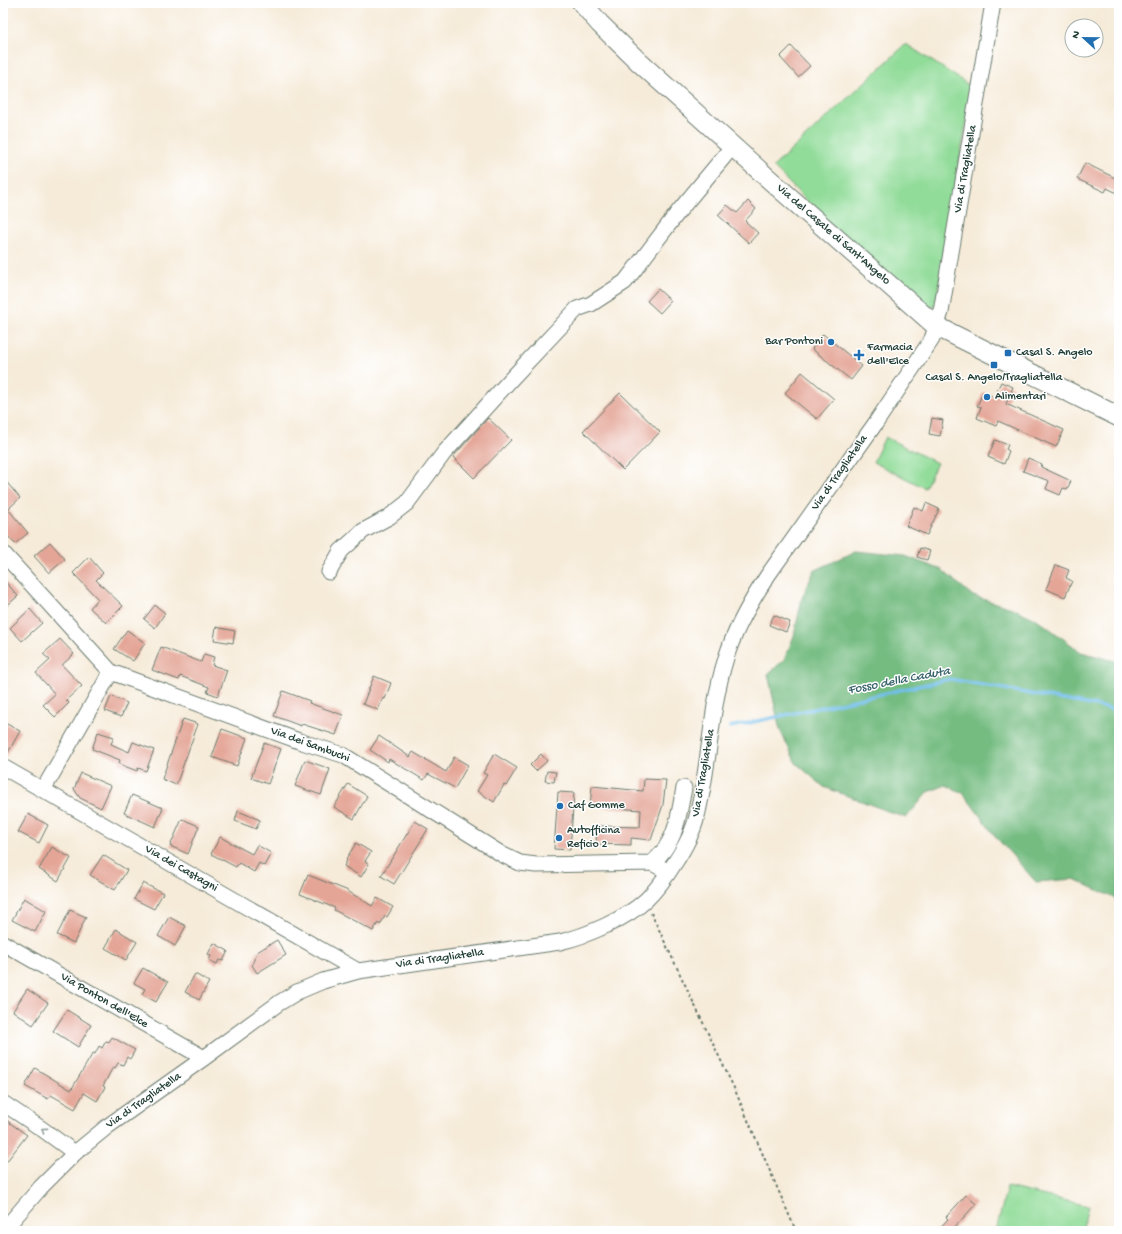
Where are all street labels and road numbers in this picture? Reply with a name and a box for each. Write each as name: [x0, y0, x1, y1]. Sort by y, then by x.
street label: Via di Tragliatella: [951, 124, 981, 215]
street label: Via del Casale di Sant'Angelo: [772, 181, 893, 288]
street label: Via di Tragliatella: [808, 432, 871, 514]
street label: Via dei Sambuchi: [268, 724, 352, 766]
street label: Via di Tragliatella: [689, 728, 719, 819]
street label: Via dei Castagni: [141, 842, 220, 896]
street label: Via di Tragliatella: [394, 946, 485, 972]
street label: Via Ponton dell'Elce: [57, 970, 151, 1032]
street label: Via di Tragliatella: [103, 1070, 185, 1133]

